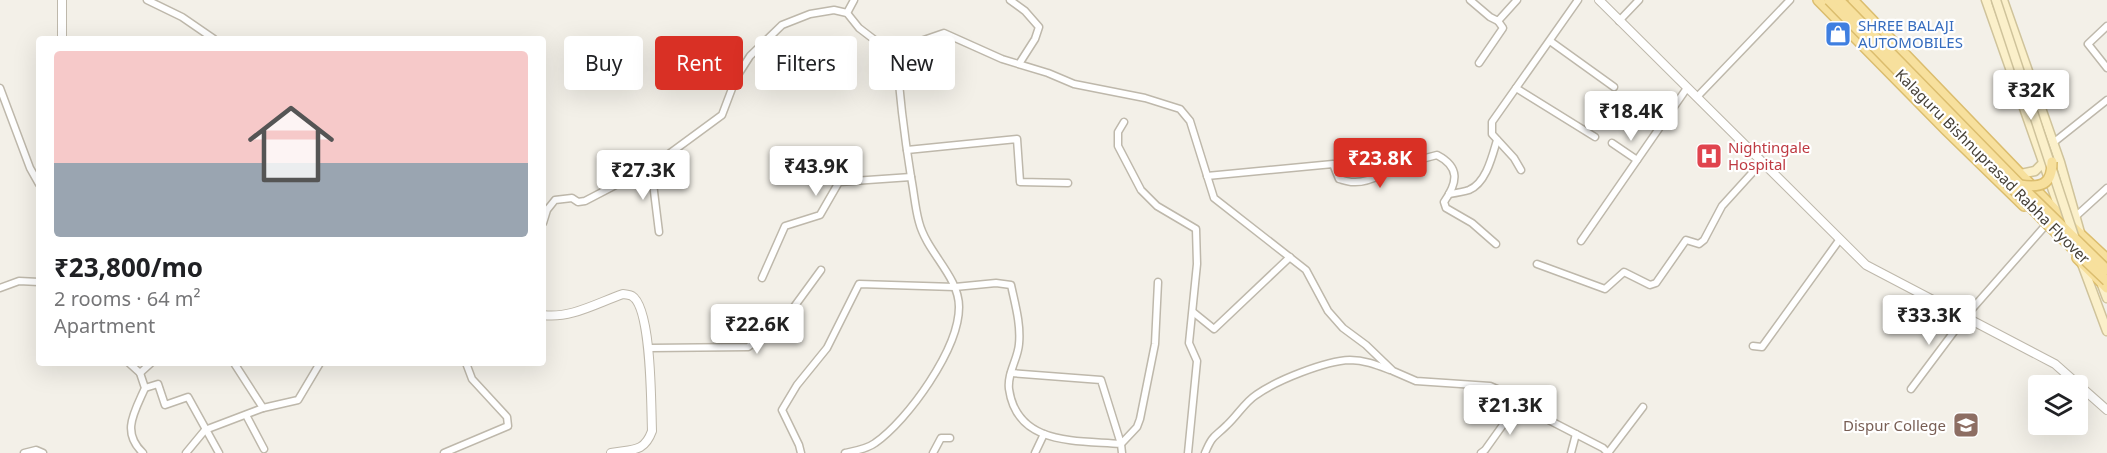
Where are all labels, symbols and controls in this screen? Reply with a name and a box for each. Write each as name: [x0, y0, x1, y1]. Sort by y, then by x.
place label: SHREE BALAJI AUTOMOBILES: [1858, 15, 1963, 52]
shop icon: SHREE BALAJI AUTOMOBILES: [1823, 19, 1853, 49]
chip: Buy: [564, 36, 643, 90]
chip: Rent: [655, 36, 743, 90]
chip: Filters: [755, 36, 857, 90]
chip: New: [869, 36, 955, 90]
street label: Kalaguru Bishnuprasad Rabha Flyover: [1891, 64, 2095, 268]
pin: ₹32K: [1995, 70, 2067, 121]
text: ₹32K: [2007, 76, 2055, 103]
icon: home: [237, 90, 345, 198]
pin: ₹18.4K: [1582, 91, 1680, 142]
text: ₹18.4K: [1599, 97, 1663, 124]
place label: Nightingale Hospital: [1728, 137, 1810, 174]
pin: ₹23.8K: [1331, 138, 1429, 189]
hospital icon: Nightingale Hospital: [1694, 141, 1724, 171]
text: ₹23.8K: [1348, 144, 1412, 171]
pin: ₹43.9K: [767, 146, 865, 197]
pin: ₹27.3K: [594, 150, 692, 201]
text: ₹43.9K: [784, 152, 848, 179]
text: ₹27.3K: [611, 156, 675, 183]
text: ₹23,800/mo: [54, 249, 203, 285]
text: 2 rooms · 64 m²: [54, 285, 201, 312]
pin: ₹33.3K: [1880, 295, 1978, 346]
text: ₹33.3K: [1897, 301, 1961, 328]
pin: ₹22.6K: [708, 304, 806, 355]
text: ₹22.6K: [725, 310, 789, 337]
text: Apartment: [54, 312, 155, 339]
map controls: [2028, 375, 2088, 435]
button: layers: [2028, 375, 2088, 435]
pin: ₹21.3K: [1461, 385, 1559, 436]
text: ₹21.3K: [1478, 391, 1542, 418]
school or university icon: Dispur College: [1951, 410, 1981, 440]
place label: Dispur College: [1843, 415, 1946, 435]

